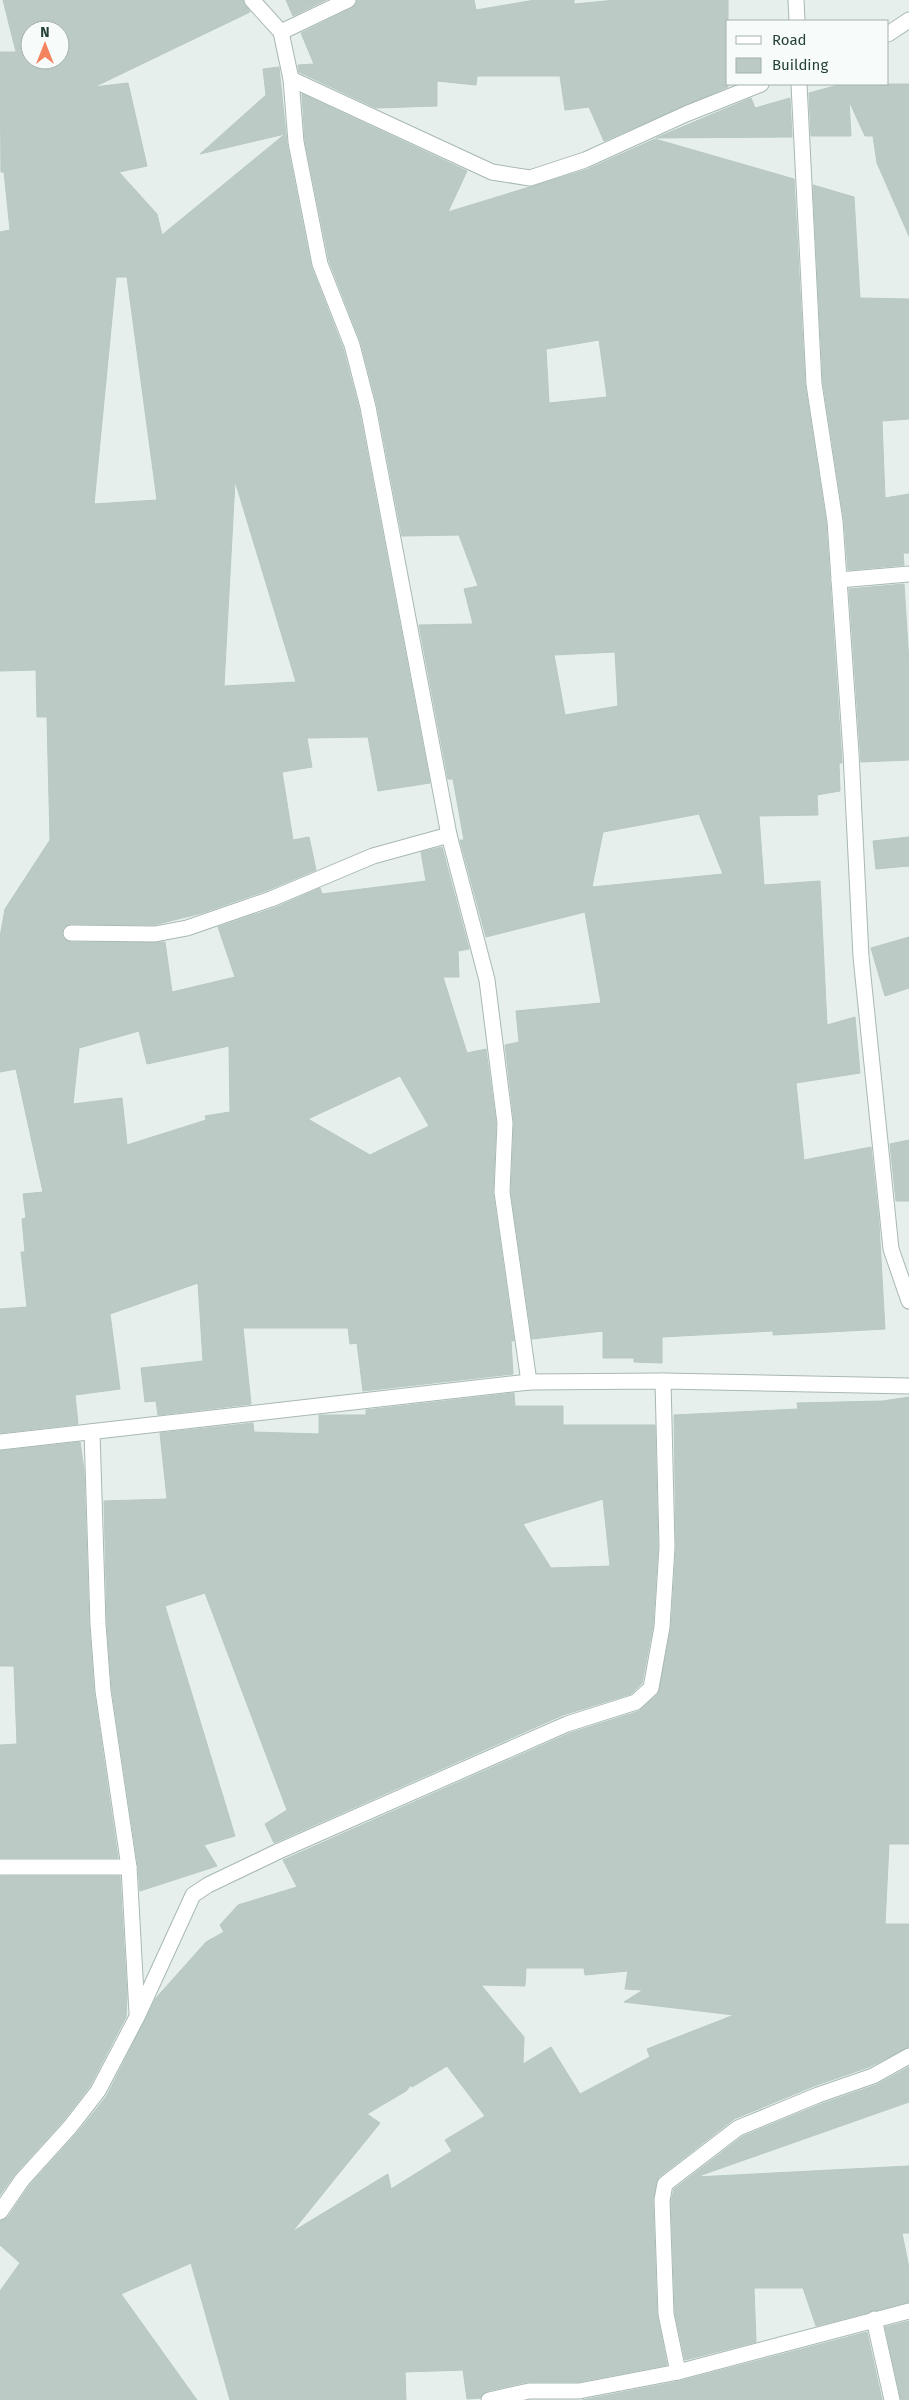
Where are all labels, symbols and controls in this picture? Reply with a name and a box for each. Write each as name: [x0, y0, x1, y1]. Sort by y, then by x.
north arrow: [20, 20, 70, 70]
legend: [726, 20, 889, 85]
text: N: [40, 24, 50, 41]
text: Road: [772, 31, 807, 49]
text: Building: [772, 56, 828, 74]

